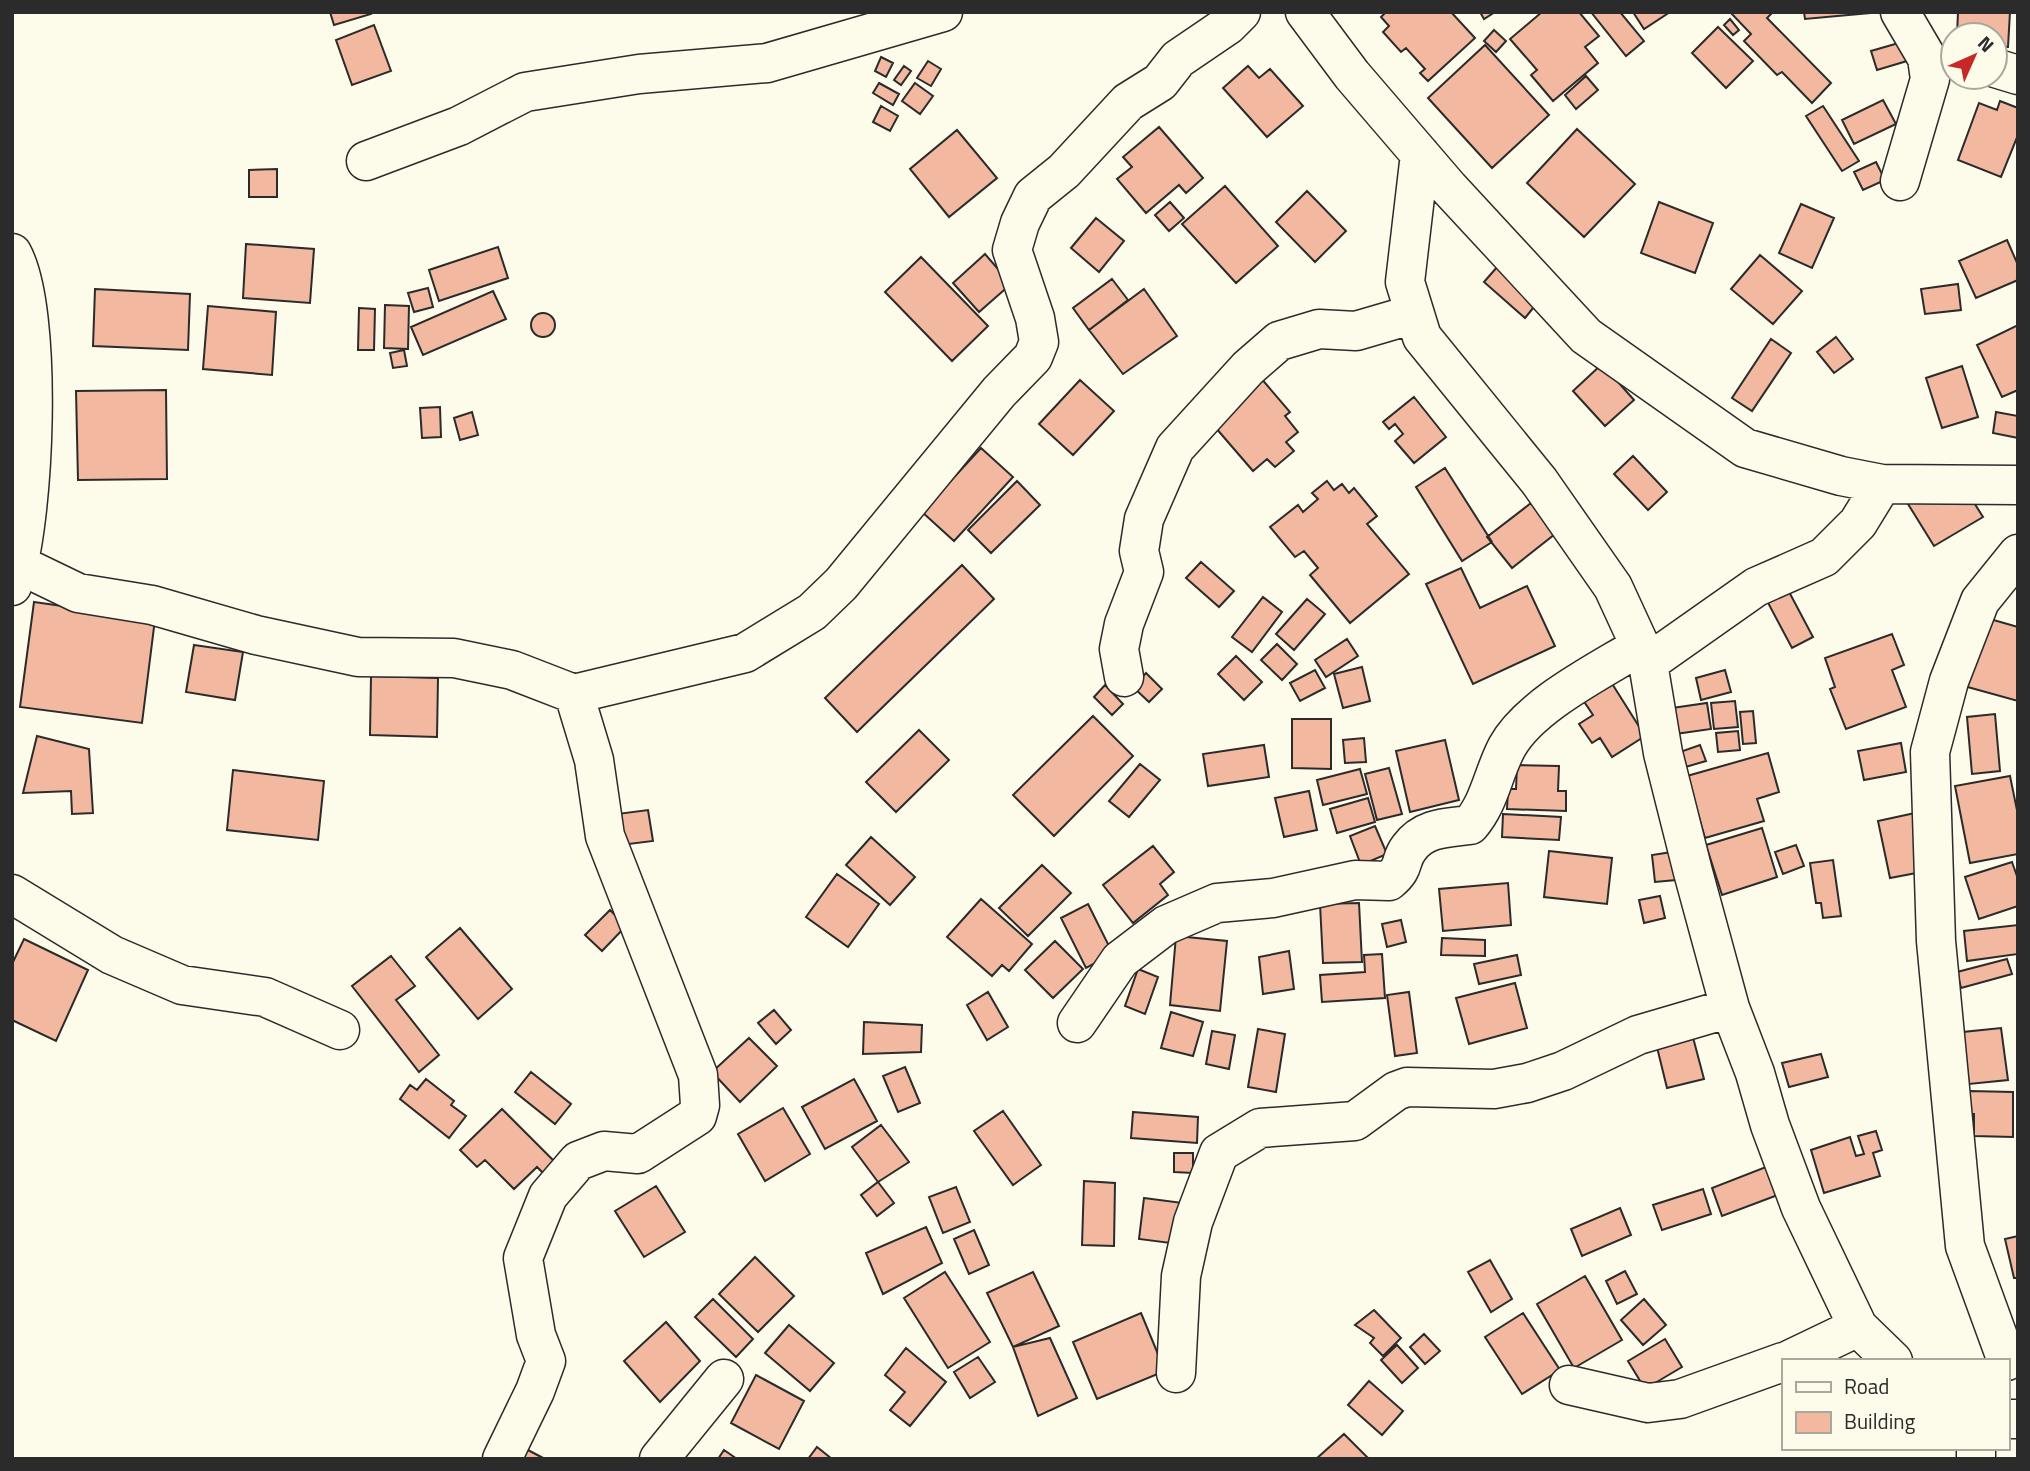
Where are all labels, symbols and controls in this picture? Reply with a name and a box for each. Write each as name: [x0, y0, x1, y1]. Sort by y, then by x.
north arrow: [1939, 21, 2009, 91]
text: N: [1971, 29, 2001, 59]
legend: [1782, 1359, 2009, 1450]
text: Road: [1844, 1370, 1889, 1402]
text: Building: [1844, 1405, 1916, 1437]

